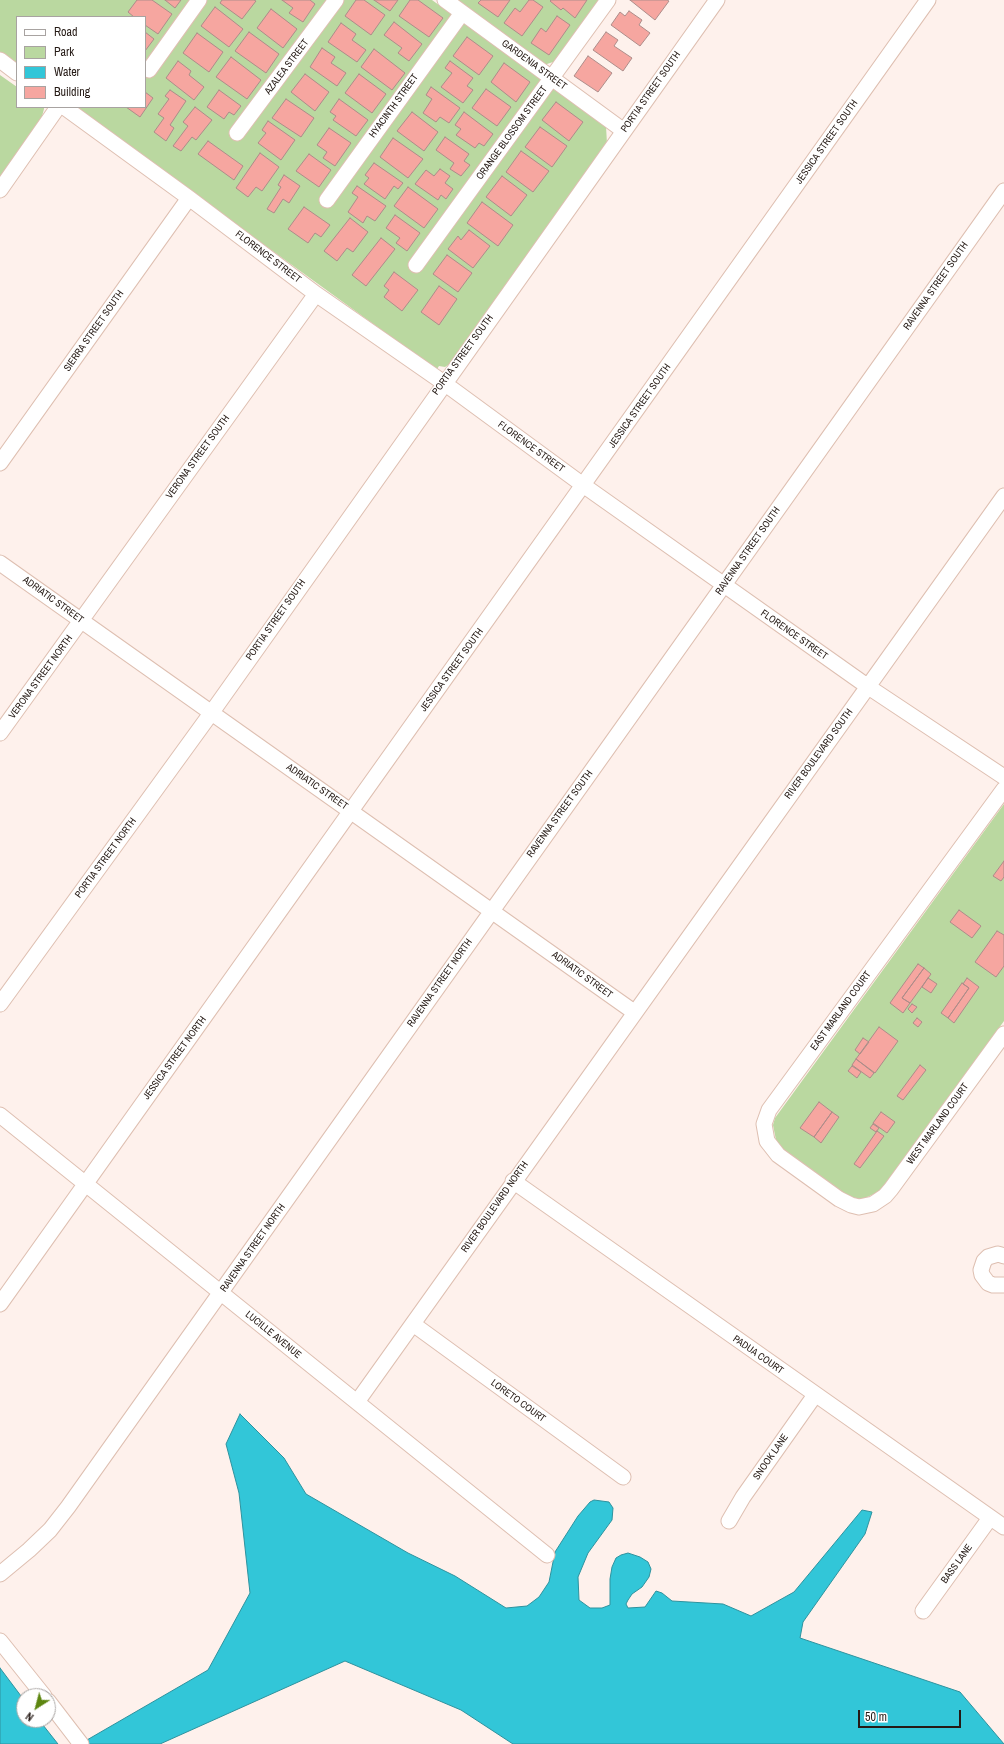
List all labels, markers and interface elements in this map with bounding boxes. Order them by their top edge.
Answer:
legend [16,16,146,108]
text: Road [54,24,78,40]
street label: AZALEA STREET [262,37,312,97]
street label: GARDENIA STREET [499,37,569,93]
text: Park [54,44,74,60]
street label: PORTIA STREET SOUTH [619,49,683,135]
text: Water [54,64,80,80]
street label: HYACINTH STREET [367,72,421,140]
text: Building [54,84,90,100]
street label: ORANGE BLOSSOM STREET [474,84,550,182]
street label: JESSICA STREET SOUTH [793,98,861,186]
street label: FLORENCE STREET [233,228,303,286]
street label: RAVENNA STREET SOUTH [901,240,971,332]
street label: SIERRA STREET SOUTH [62,288,126,374]
street label: PORTIA STREET SOUTH [430,313,496,397]
street label: JESSICA STREET SOUTH [606,362,674,450]
street label: VERONA STREET SOUTH [164,413,232,501]
street label: FLORENCE STREET [495,419,567,475]
street label: RAVENNA STREET SOUTH [713,505,783,597]
street label: ADRIATIC STREET [20,574,86,626]
street label: PORTIA STREET SOUTH [244,577,308,663]
street label: FLORENCE STREET [758,607,830,663]
street label: JESSICA STREET SOUTH [418,626,486,714]
street label: VERONA STREET NORTH [7,633,75,721]
street label: RIVER BOULEVARD SOUTH [782,707,856,801]
street label: ADRIATIC STREET [284,761,350,813]
street label: RAVENNA STREET SOUTH [524,768,596,860]
street label: PORTIA STREET NORTH [73,816,139,900]
street label: RAVENNA STREET NORTH [405,937,475,1029]
street label: ADRIATIC STREET [549,949,615,1001]
street label: EAST MARLAND COURT [808,969,874,1053]
street label: JESSICA STREET NORTH [141,1014,209,1102]
street label: WEST MARLAND COURT [905,1081,971,1167]
street label: RIVER BOULEVARD NORTH [459,1159,531,1255]
street label: RAVENNA STREET NORTH [218,1202,288,1294]
street label: LUCILLE AVENUE [243,1309,303,1361]
street label: PADUA COURT [730,1333,786,1377]
street label: LORETO COURT [488,1377,548,1425]
street label: SNOOK LANE [751,1432,791,1482]
street label: BASS LANE [939,1542,975,1586]
north arrow [16,1688,56,1728]
scale bar [860,1702,963,1728]
text: N [23,1709,36,1724]
text: 50 m [865,1709,887,1725]

